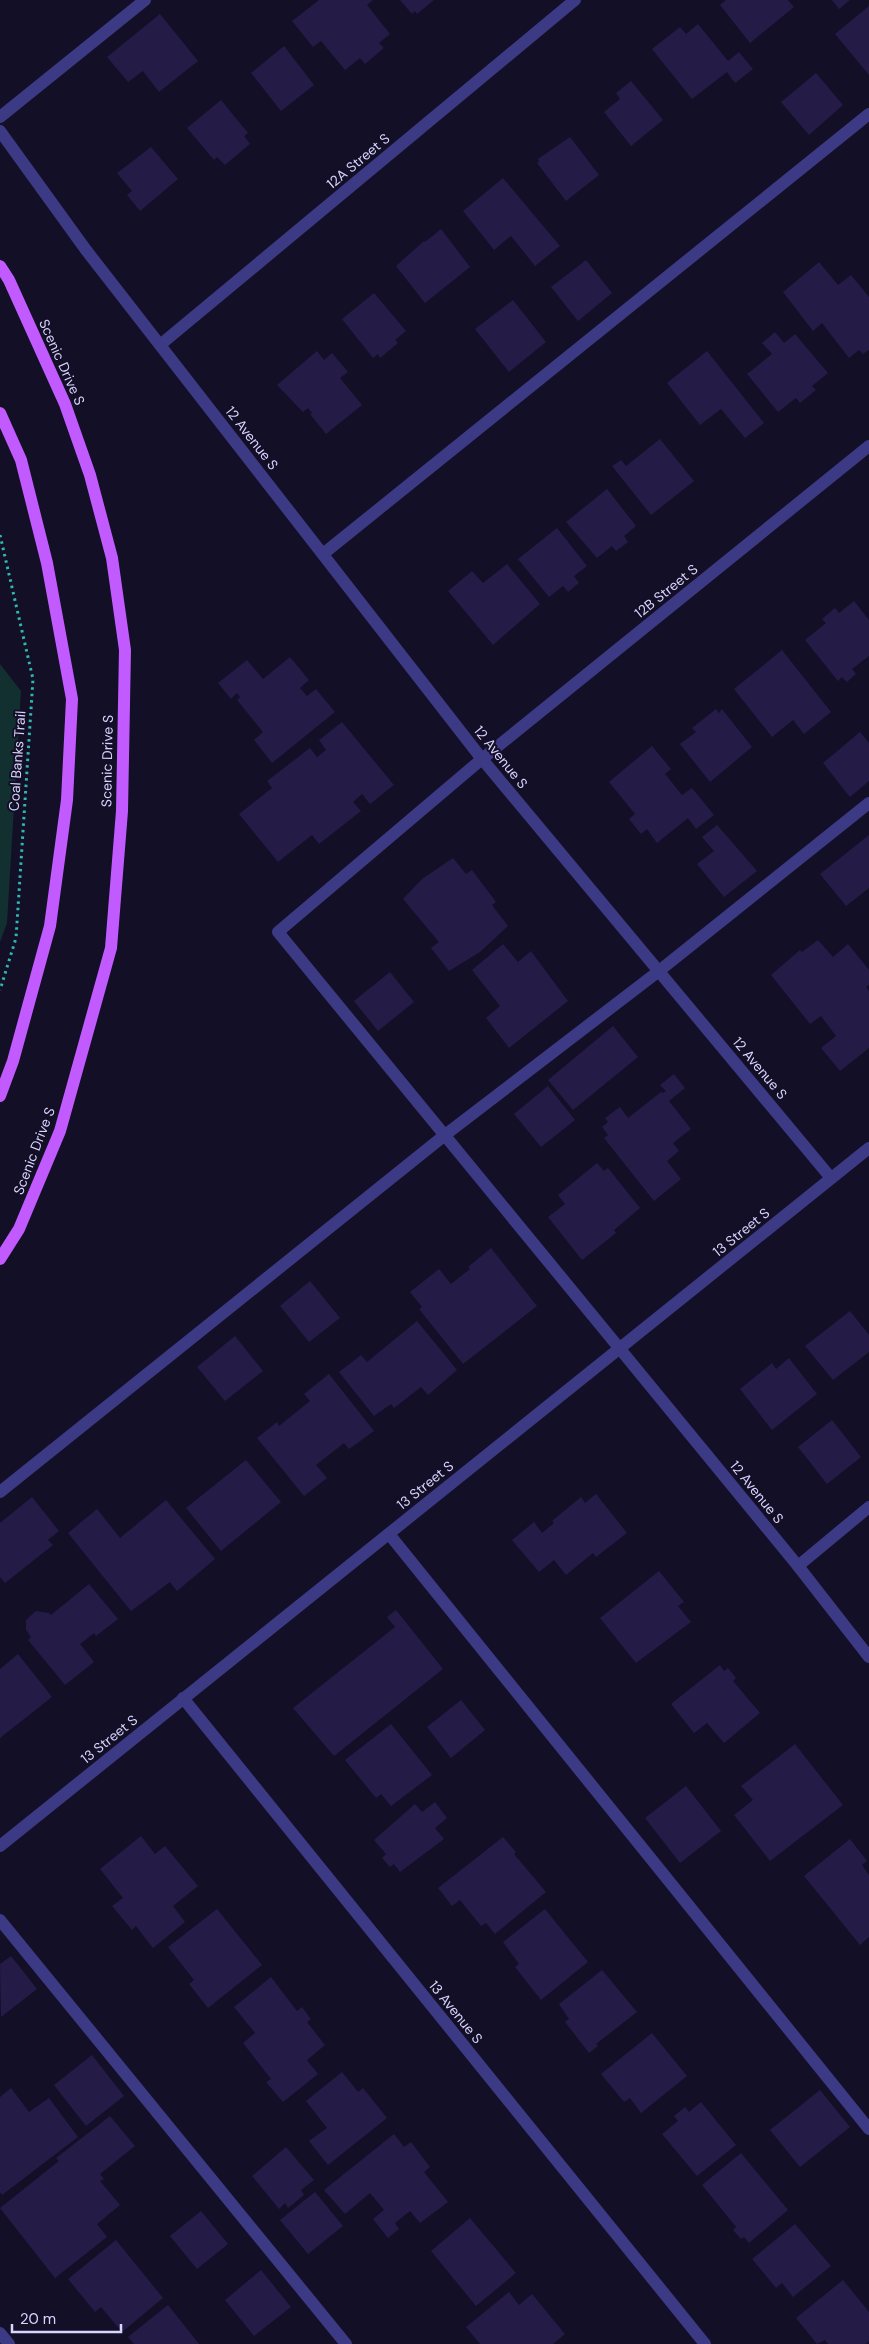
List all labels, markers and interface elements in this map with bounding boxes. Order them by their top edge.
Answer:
street label: 12A Street S [323,129,393,193]
street label: Scenic Drive S [35,316,89,408]
street label: 12 Avenue S [222,403,282,473]
street label: 12B Street S [631,560,701,622]
street label: Coal Banks Trail [5,710,29,812]
street label: Scenic Drive S [97,715,117,807]
street label: 12 Avenue S [470,722,532,792]
street label: 12 Avenue S [729,1033,791,1103]
street label: Scenic Drive S [9,1105,59,1197]
street label: 13 Street S [709,1204,773,1260]
street label: 13 Street S [393,1457,457,1513]
street label: 12 Avenue S [726,1457,788,1527]
street label: 13 Street S [77,1711,141,1767]
street label: 13 Avenue S [425,1977,487,2047]
scale bar [12,2302,121,2334]
text: 20 m [20,2309,56,2329]

